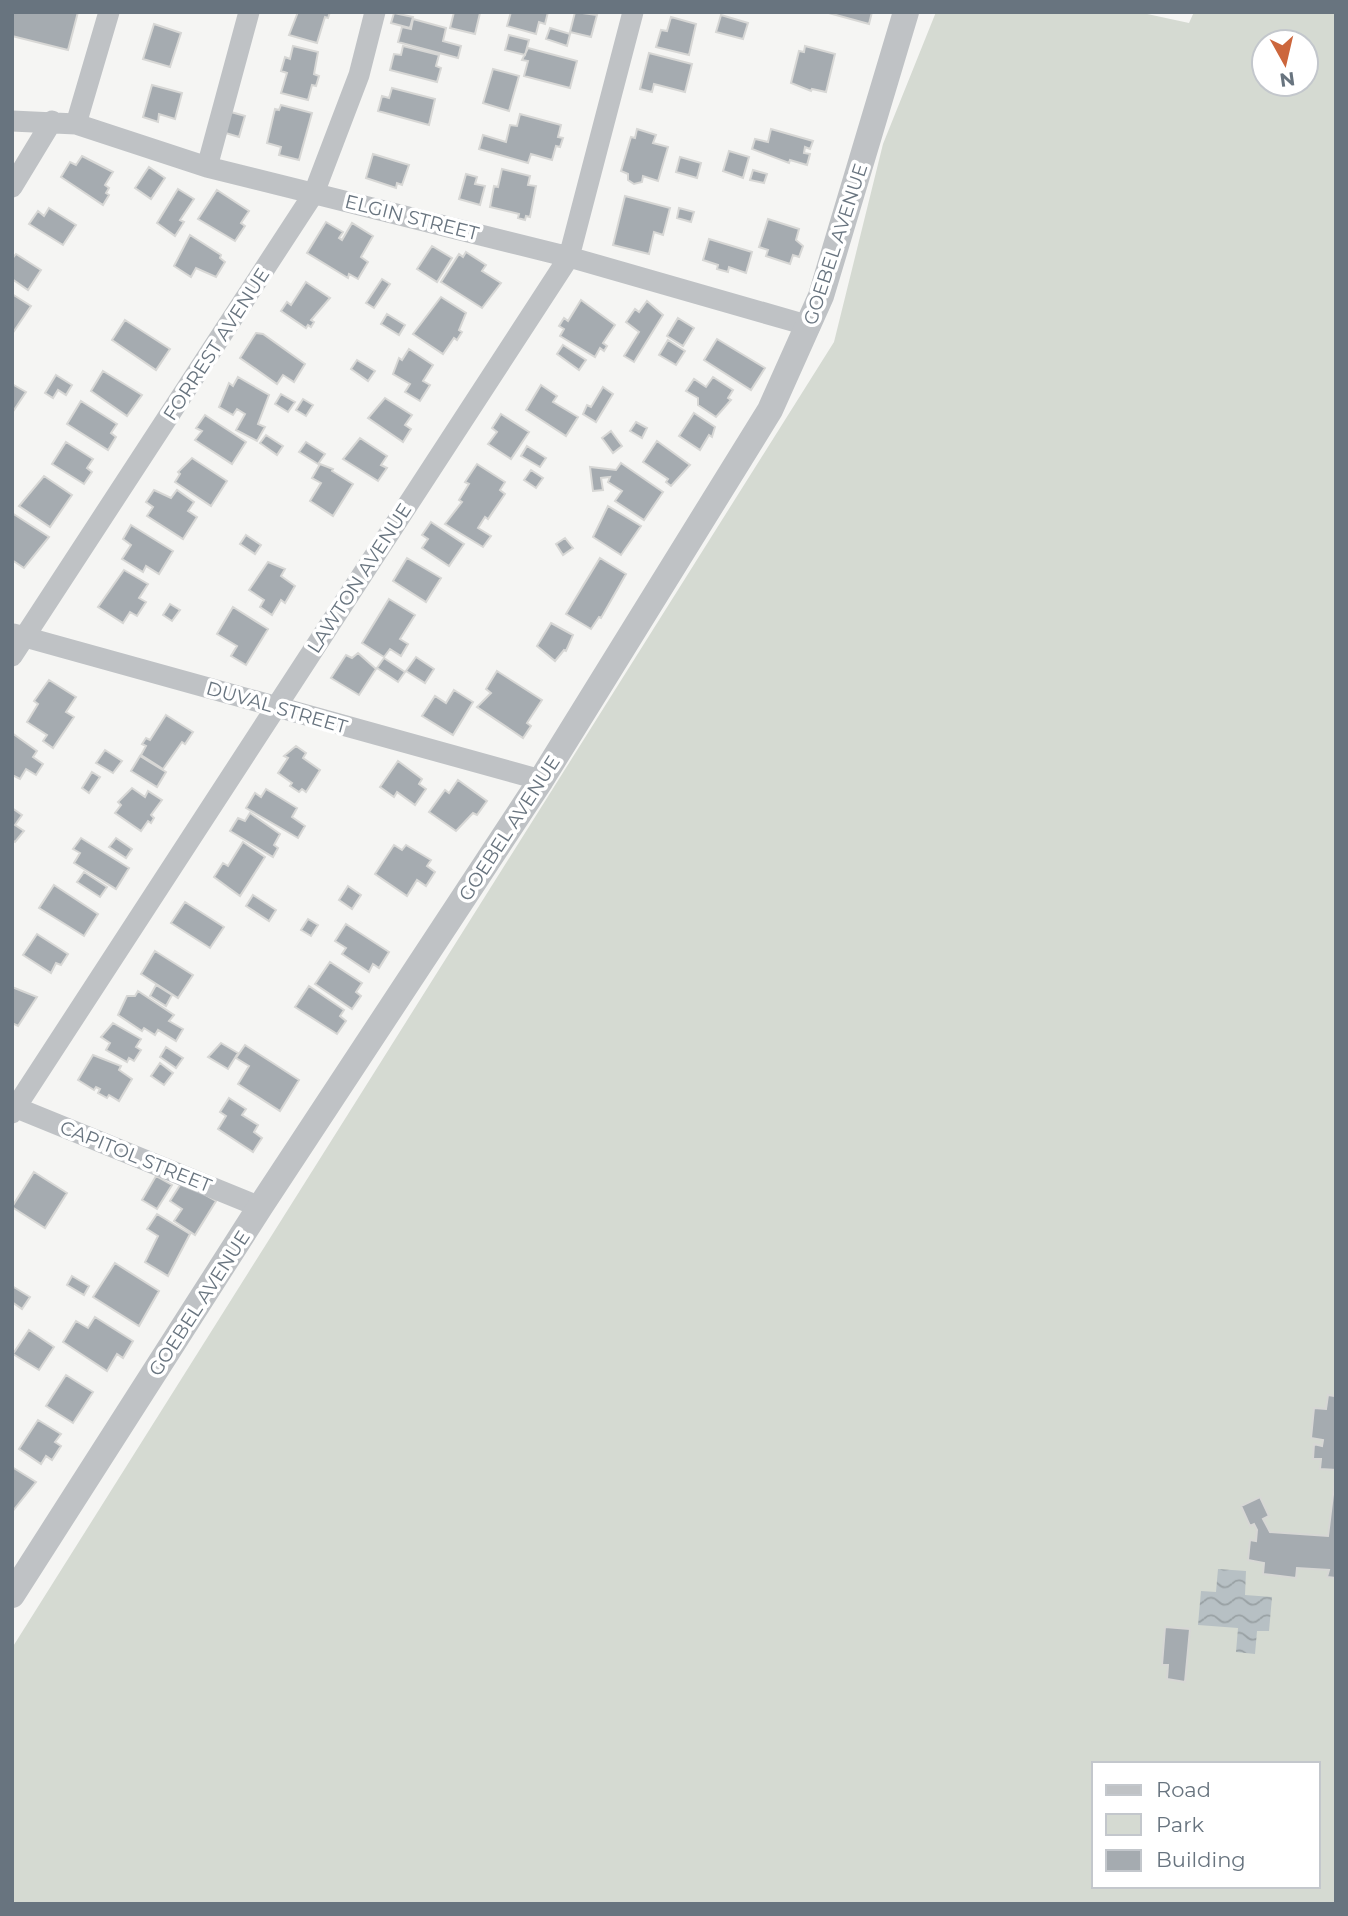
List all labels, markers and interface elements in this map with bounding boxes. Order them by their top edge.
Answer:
north arrow [1250,28,1320,98]
text: N [1278,67,1297,92]
street label: GOEBEL AVENUE [799,161,872,328]
street label: ELGIN STREET [343,190,481,245]
street label: FORREST AVENUE [159,264,274,425]
street label: LAWTON AVENUE [302,499,416,658]
street label: DUVAL STREET [204,676,350,739]
street label: GOEBEL AVENUE [454,751,565,905]
street label: CAPITOL STREET [57,1116,215,1197]
street label: GOEBEL AVENUE [144,1226,255,1380]
legend [1092,1762,1320,1888]
text: Road [1156,1777,1211,1802]
text: Park [1156,1812,1204,1837]
text: Building [1156,1847,1246,1872]

